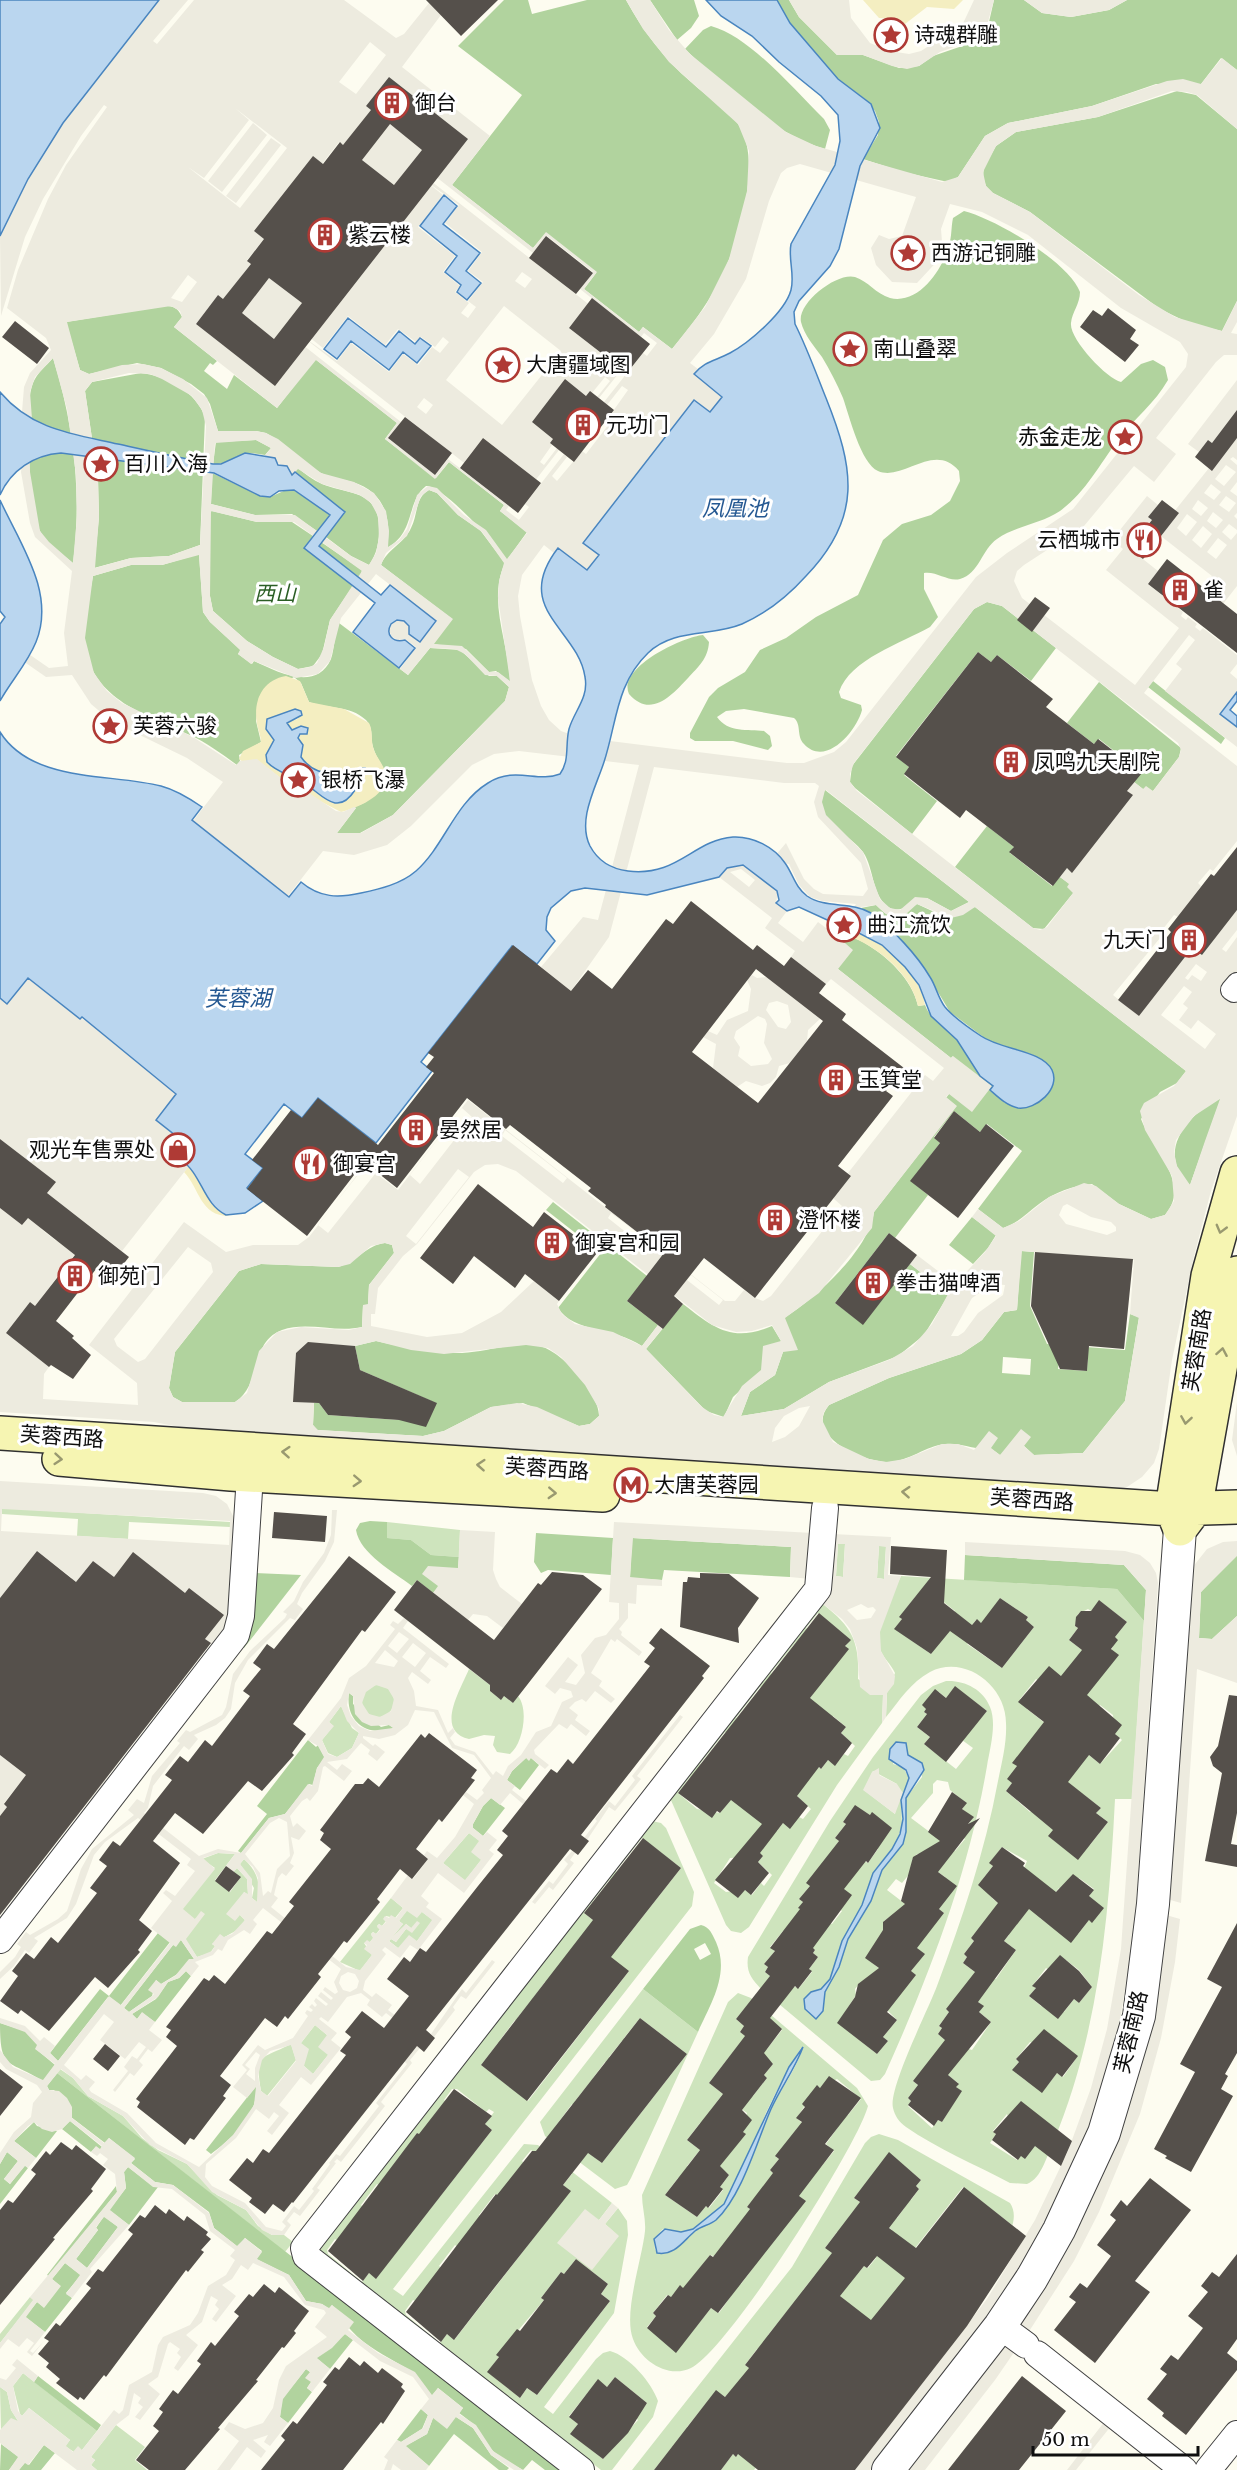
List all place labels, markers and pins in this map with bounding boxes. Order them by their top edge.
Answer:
place icon: 诗魂群雕 [873,17,909,53]
place label: 诗魂群雕 [914,22,998,48]
building icon: 御台 [374,85,410,121]
place label: 御台 [415,90,457,116]
building icon: 紫云楼 [307,217,343,253]
place label: 紫云楼 [348,222,411,248]
place icon: 西游记铜雕 [890,235,926,271]
place label: 西游记铜雕 [931,240,1036,266]
place icon: 南山叠翠 [832,331,868,367]
place label: 南山叠翠 [873,336,957,362]
place icon: 大唐疆域图 [485,347,521,383]
place label: 大唐疆域图 [526,352,631,378]
building icon: 元功门 [565,407,601,443]
place label: 元功门 [606,412,669,438]
place icon: 赤金走龙 [1107,419,1143,455]
place label: 赤金走龙 [1018,424,1102,450]
place icon: 百川入海 [83,446,119,482]
place label: 百川入海 [124,451,208,477]
restaurant icon: 云栖城市 [1126,522,1162,558]
place label: 云栖城市 [1037,527,1121,553]
building icon: 雀 [1162,572,1198,608]
place label: 雀 [1203,577,1224,603]
place icon: 芙蓉六骏 [92,708,128,744]
place label: 芙蓉六骏 [133,713,217,739]
building icon: 凤鸣九天剧院 [993,744,1029,780]
place label: 凤鸣九天剧院 [1034,749,1160,775]
place icon: 银桥飞瀑 [280,762,316,798]
place label: 银桥飞瀑 [321,767,405,793]
place icon: 曲江流饮 [826,907,862,943]
place label: 曲江流饮 [867,912,951,938]
building icon: 九天门 [1171,922,1207,958]
place label: 九天门 [1103,927,1166,953]
building icon: 玉箕堂 [818,1062,854,1098]
place label: 玉箕堂 [859,1067,922,1093]
building icon: 晏然居 [398,1112,434,1148]
place label: 晏然居 [439,1117,502,1143]
shop icon: 观光车售票处 [160,1132,196,1168]
place label: 观光车售票处 [29,1137,155,1163]
restaurant icon: 御宴宫 [292,1146,328,1182]
place label: 御宴宫 [333,1151,396,1177]
building icon: 澄怀楼 [757,1202,793,1238]
place label: 澄怀楼 [798,1207,861,1233]
building icon: 御宴宫和园 [534,1225,570,1261]
place label: 御宴宫和园 [575,1230,680,1256]
building icon: 御苑门 [57,1258,93,1294]
place label: 御苑门 [98,1263,161,1289]
building icon: 拳击猫啤酒 [855,1265,891,1301]
place label: 拳击猫啤酒 [896,1270,1001,1296]
metro station icon: 大唐芙蓉园 [613,1467,649,1503]
place label: 大唐芙蓉园 [654,1472,759,1498]

